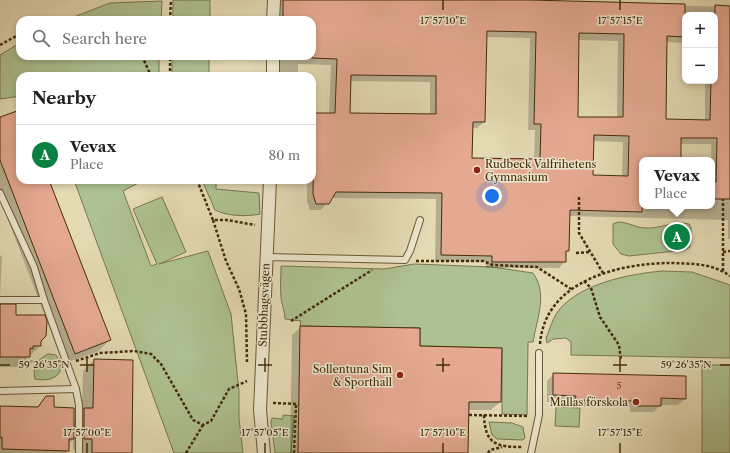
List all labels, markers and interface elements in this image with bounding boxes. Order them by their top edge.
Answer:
map controls [682,12,718,84]
button: + [682,12,718,48]
text: 17°57'10"E [420,14,466,27]
text: 17°57'15"E [597,14,643,27]
search box [16,16,316,60]
icon: search [30,27,52,49]
text: Search here [62,29,147,48]
button: − [682,48,718,84]
text: Nearby [32,88,96,108]
text: Vevax [70,137,116,156]
text: A [40,147,50,163]
text: 80 m [268,147,300,163]
text: Place [70,156,103,172]
place label: Rudbeck Valfrihetens Gymnasium [485,157,597,184]
popup [639,157,715,209]
marker: Rudbeck Valfrihetens Gymnasium [472,165,482,175]
text: Vevax [654,166,700,185]
text: Place [654,185,687,201]
your location [482,186,502,206]
pin: A [664,222,690,252]
street label: Stubbhagsvägen [256,263,272,347]
text: 59°26'35"N [18,358,70,371]
text: 59°26'35"N [660,358,712,371]
place label: Sollentuna Sim & Sporthall [313,362,393,389]
marker: Sollentuna Sim & Sporthall [395,370,405,380]
house number: 5 [617,380,622,391]
place label: Mallas förskola [549,395,628,409]
marker: Mallas förskola [631,397,641,407]
text: 17°57'00"E [63,426,111,439]
text: 17°57'05"E [241,426,289,439]
text: 17°57'10"E [420,426,466,439]
text: 17°57'15"E [597,426,643,439]

